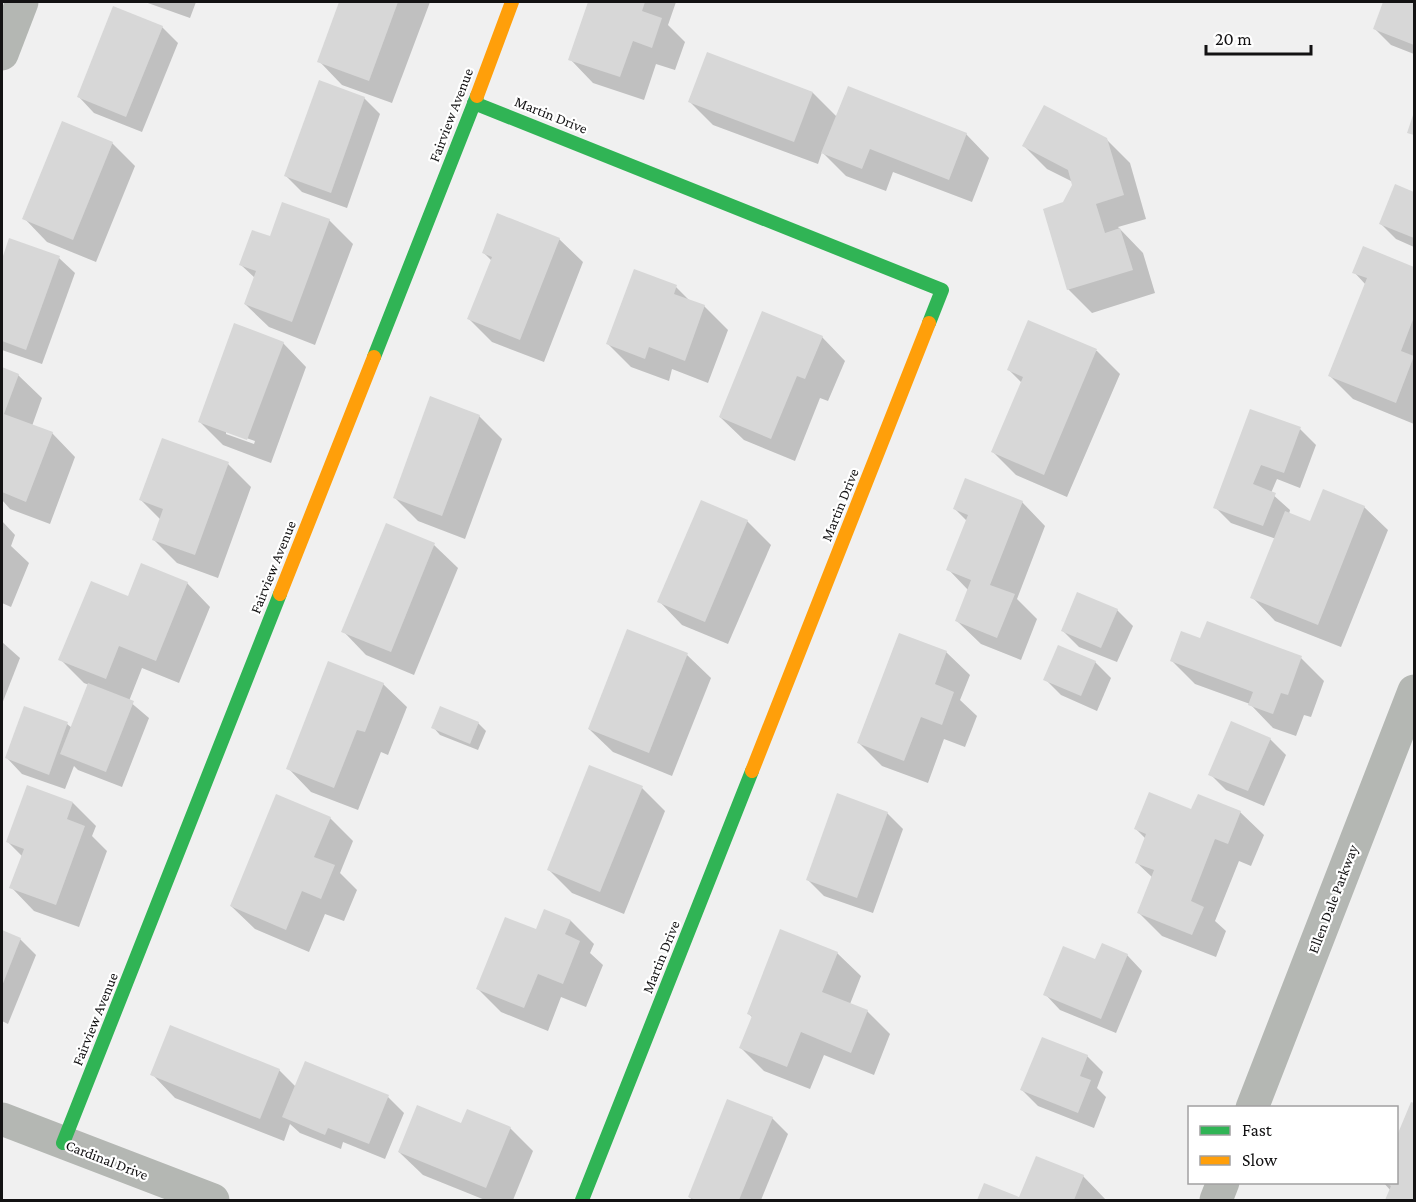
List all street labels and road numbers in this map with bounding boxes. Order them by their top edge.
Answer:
street label: Fairview Avenue [426,66,476,164]
street label: Martin Drive [512,93,590,137]
street label: Martin Drive [818,466,862,544]
street label: Fairview Avenue [247,518,299,616]
street label: Ellen Dale Parkway [1305,842,1362,956]
street label: Martin Drive [639,918,683,996]
street label: Fairview Avenue [69,970,121,1068]
street label: Cardinal Drive [64,1137,151,1183]

